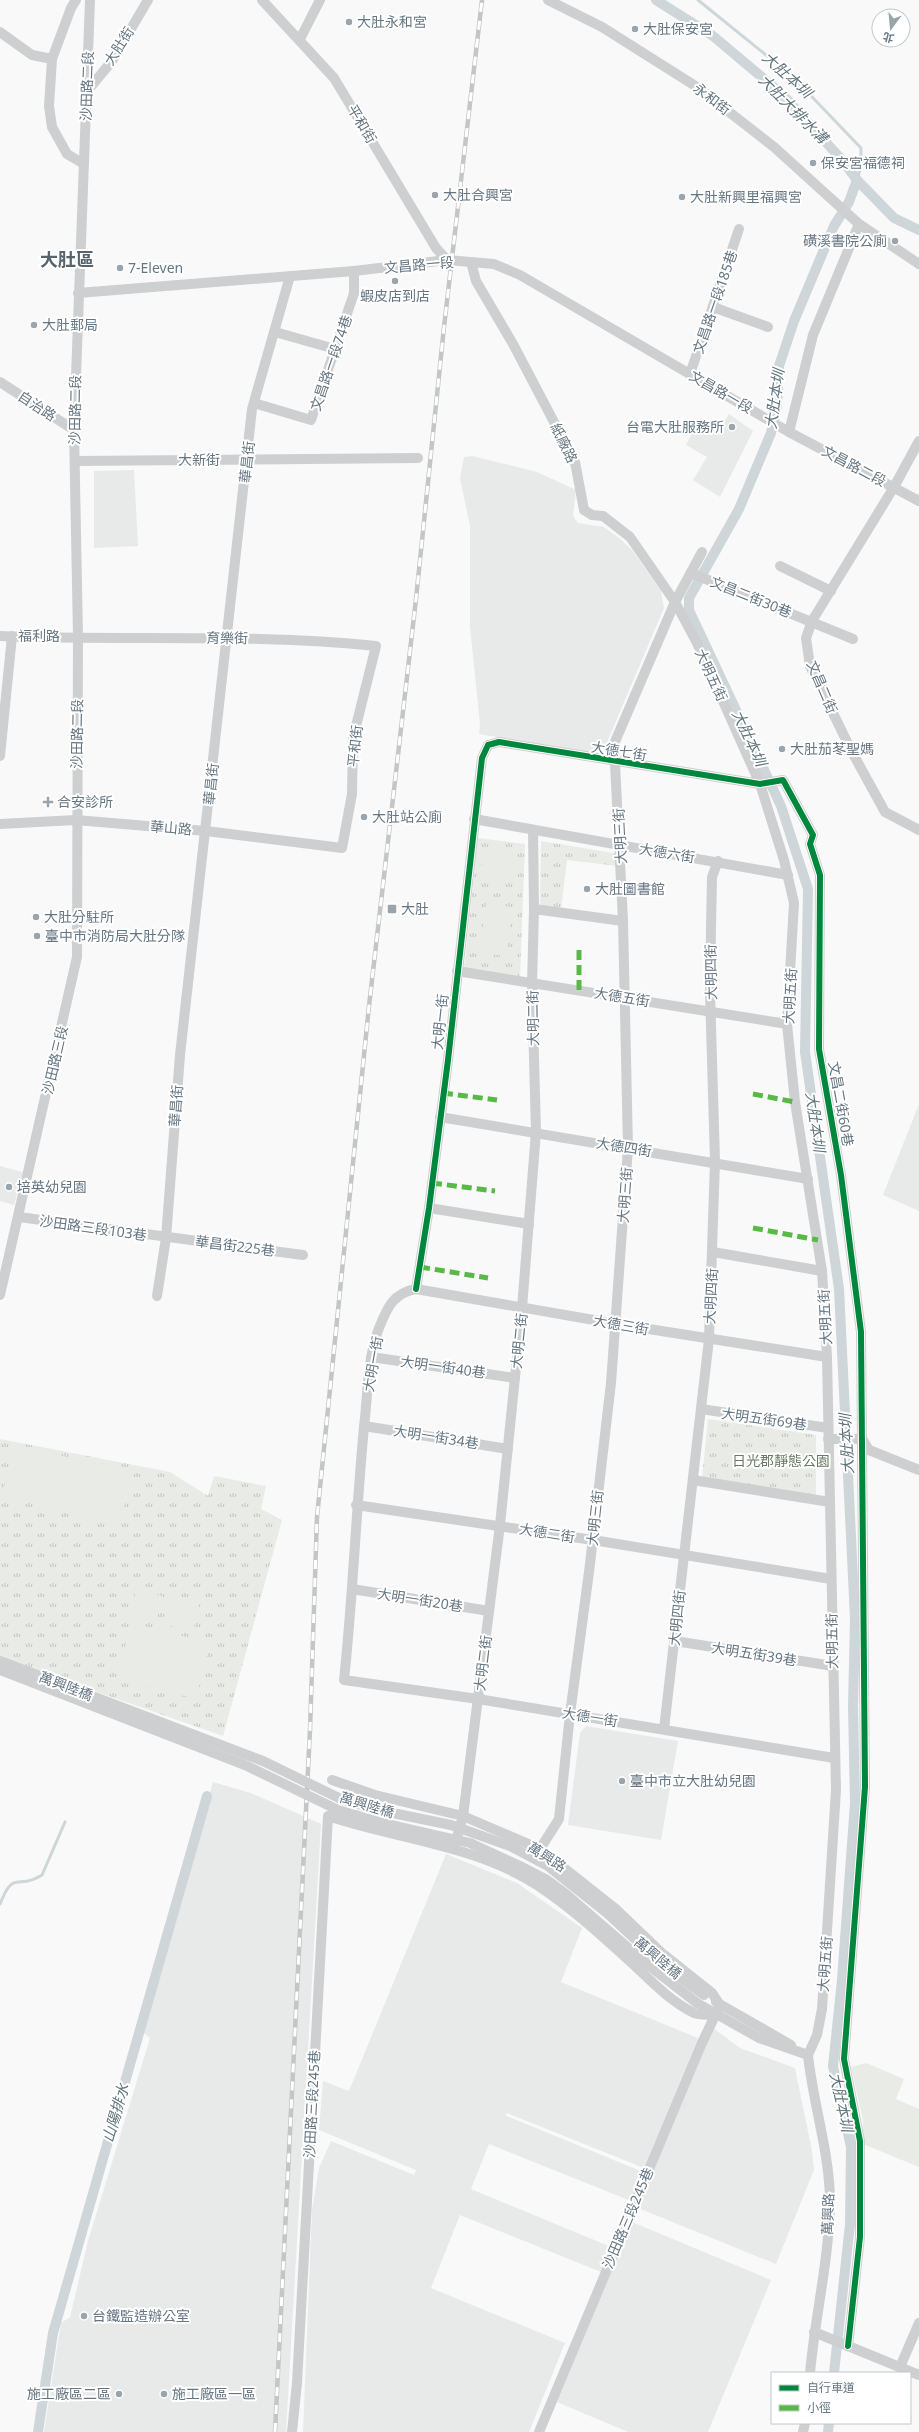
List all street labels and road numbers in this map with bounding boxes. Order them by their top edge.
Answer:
street label: 大肚街 [99,23,138,69]
street label: 沙田路二段 [76,51,97,121]
street label: 永和街 [690,78,735,119]
street label: 平和街 [343,101,381,147]
street label: 文昌路一段185巷 [688,248,741,356]
street label: 文昌路一段 [383,252,455,277]
street label: 文昌路一段74巷 [305,312,356,413]
street label: 文昌路一段 [686,366,756,417]
street label: 沙田路二段 [64,375,85,445]
street label: 自治路 [14,386,60,425]
street label: 紙廠路 [547,420,582,466]
street label: 華昌街 [235,440,258,484]
street label: 文昌路二段 [819,441,890,490]
street label: 大新街 [178,450,220,469]
street label: 文昌二街30巷 [708,572,795,621]
street label: 福利路 [18,626,60,645]
street label: 育樂街 [206,628,248,647]
street label: 大明五街 [691,645,732,704]
street label: 文昌二街 [803,657,842,716]
street label: 沙田路二段 [66,699,87,769]
street label: 平和街 [343,724,366,768]
street label: 大德七街 [590,737,648,764]
street label: 華昌街 [199,762,222,806]
street label: 大明三街 [609,808,630,864]
street label: 華山路 [149,816,193,839]
street label: 大德六街 [638,839,696,866]
street label: 大明四街 [701,944,720,1000]
street label: 大明五街 [779,968,800,1024]
street label: 大德五街 [593,983,651,1010]
street label: 大明二街 [523,990,542,1046]
street label: 大明一街 [427,993,452,1051]
street label: 沙田路三段 [37,1024,72,1096]
street label: 文昌二街60巷 [825,1060,858,1148]
street label: 華昌街 [165,1084,186,1128]
street label: 大德四街 [595,1133,653,1160]
street label: 大明三街 [613,1166,636,1224]
street label: 沙田路三段103巷 [38,1211,148,1244]
street label: 華昌街225巷 [194,1231,276,1260]
street label: 大明四街 [700,1268,721,1324]
street label: 大明五街 [814,1289,835,1345]
street label: 大德三街 [592,1310,650,1339]
street label: 大明二街 [506,1312,531,1370]
street label: 大明一街 [358,1335,387,1393]
street label: 大明一街40巷 [399,1351,487,1382]
street label: 大明五街69巷 [720,1403,808,1434]
street label: 大明一街34巷 [392,1420,480,1453]
street label: 大明三街 [582,1489,607,1547]
street label: 大德二街 [518,1519,576,1546]
street label: 大明一街20巷 [376,1583,464,1616]
street label: 大明四街 [664,1589,689,1647]
street label: 大明五街 [822,1613,841,1669]
street label: 大明二街 [470,1634,495,1692]
street label: 大明五街39巷 [710,1637,798,1670]
street label: 萬興陸橋 [37,1667,96,1704]
street label: 大德一街 [561,1703,619,1730]
street label: 萬興陸橋 [338,1787,397,1822]
street label: 萬興路 [524,1837,570,1876]
street label: 萬興陸橋 [631,1932,686,1983]
street label: 大明五街 [813,1935,836,1993]
street label: 沙田路三段245巷 [299,2050,324,2158]
street label: 沙田路三段245巷 [598,2164,657,2271]
street label: 萬興路 [817,2193,838,2235]

